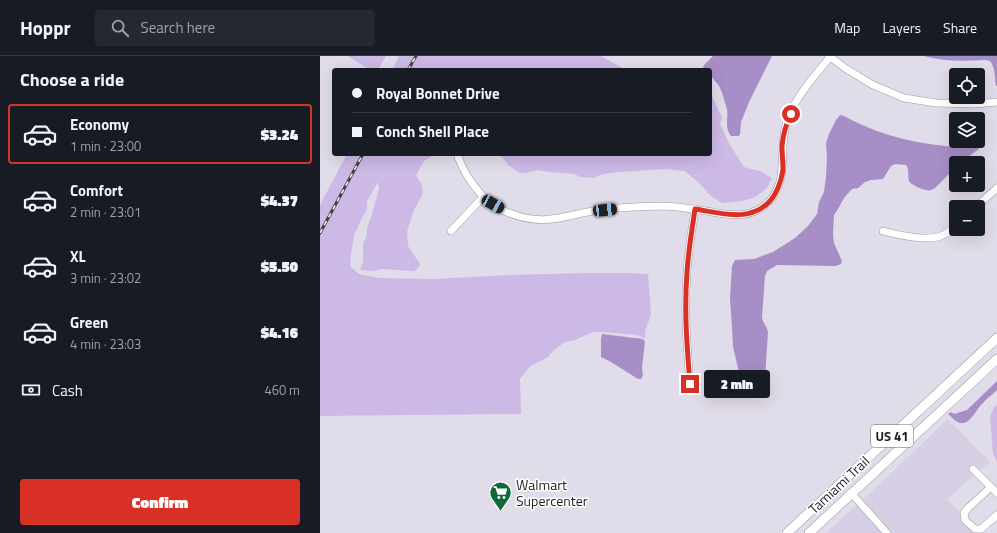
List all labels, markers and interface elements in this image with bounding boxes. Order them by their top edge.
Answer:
search box [95,10,375,46]
text: Hoppr [20,13,71,42]
text: Search here [141,16,215,39]
icon: search [109,17,131,39]
text: Map [834,17,860,38]
text: Layers [882,17,921,38]
text: Share [943,17,977,38]
text: Choose a ride [20,66,124,93]
map controls [949,68,985,236]
button: locate [949,68,985,104]
text: Royal Bonnet Drive [376,82,500,105]
route start [782,105,800,123]
button: layers [949,112,985,148]
text: Economy [70,113,129,136]
icon: car [22,116,58,152]
text: Conch Shell Place [376,120,489,143]
text: $3.24 [261,123,298,146]
text: 1 min · 23:00 [70,136,141,156]
button: + [949,156,985,192]
text: Comfort [70,179,123,202]
icon: car [22,182,58,218]
text: $4.37 [261,189,298,212]
car [480,193,506,215]
button: − [949,200,985,236]
text: 2 min · 23:01 [70,202,141,222]
car [592,203,618,217]
text: XL [70,245,86,268]
icon: car [22,248,58,284]
text: $5.50 [261,255,298,278]
text: 3 min · 23:02 [70,268,141,288]
text: Green [70,311,108,334]
icon: car [22,314,58,350]
text: $4.16 [261,321,298,344]
text: 4 min · 23:03 [70,334,141,354]
callout: 2 min [704,370,770,398]
text: 2 min [721,374,753,394]
route end [681,375,699,393]
icon: cash [20,379,42,401]
text: Cash [52,379,83,402]
text: 460 m [264,380,300,400]
road number: US 41 [871,425,913,447]
street label: Tamiami Trail [803,451,874,519]
place label: Walmart Supercenter [516,474,588,511]
button: Confirm [20,479,300,525]
supermarket icon: Walmart Supercenter [487,480,513,513]

